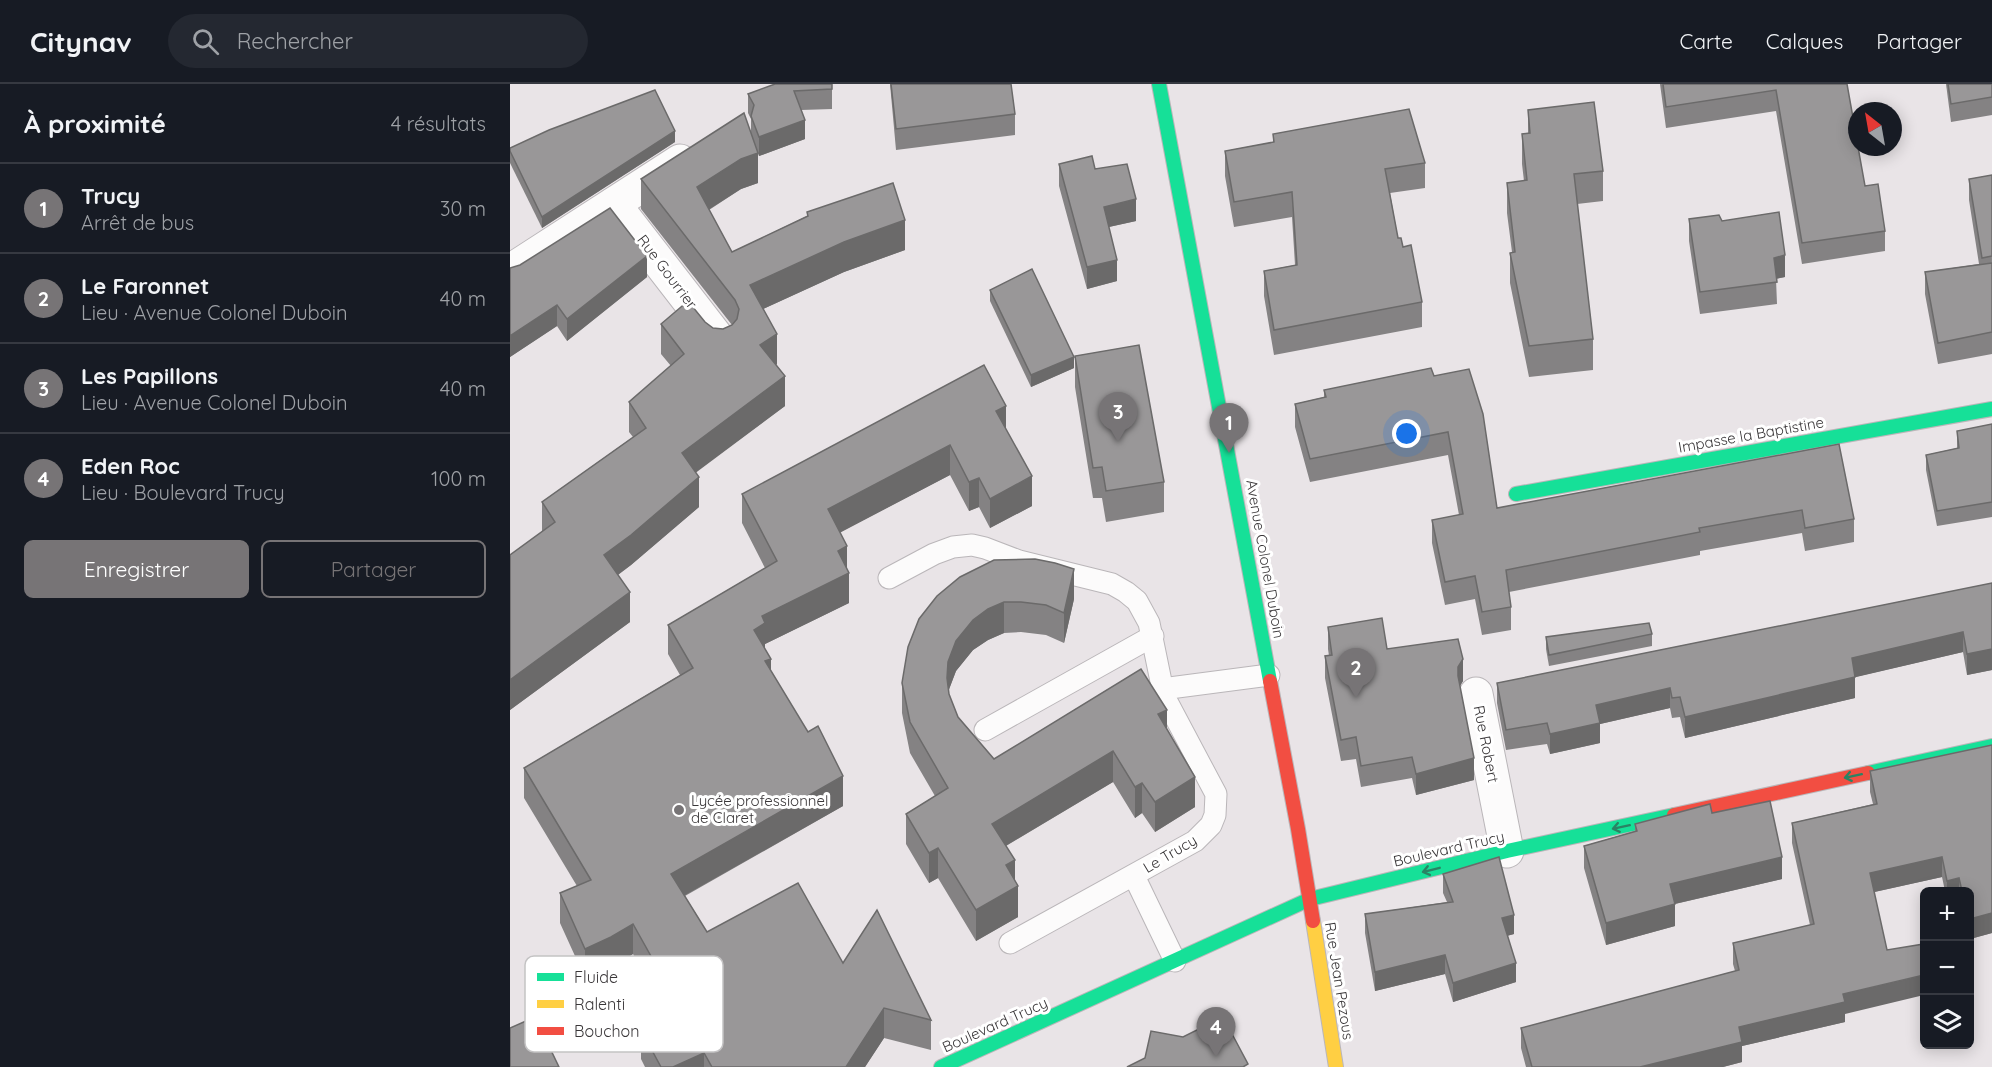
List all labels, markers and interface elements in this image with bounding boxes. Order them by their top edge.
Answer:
search box [168,14,588,68]
text: Citynav [30,24,132,59]
icon: search [189,25,222,58]
text: Rechercher [237,27,353,55]
text: Carte [1679,28,1733,54]
text: Calques [1766,28,1843,54]
text: Partager [1876,28,1962,54]
north arrow [1848,102,1902,156]
text: À proximité [24,107,166,140]
text: 4 résultats [391,111,486,136]
text: Trucy [81,182,140,210]
text: 1 [40,196,47,221]
text: 30 m [440,196,486,221]
text: Arrêt de bus [81,210,194,235]
street label: Rue Gourrier [633,231,702,313]
text: Le Faronnet [81,272,209,300]
text: 2 [38,286,49,311]
text: 40 m [440,286,486,311]
text: Lieu · Avenue Colonel Duboin [81,300,348,325]
text: Les Papillons [81,362,218,390]
text: 3 [38,376,49,401]
text: 40 m [440,376,486,401]
text: Lieu · Avenue Colonel Duboin [81,390,348,415]
pin: 3 [1098,392,1138,442]
pin: 1 [1210,404,1248,453]
street label: Impasse la Baptistine [1677,412,1825,457]
your location [1392,419,1421,448]
text: Eden Roc [81,452,180,480]
text: 4 [38,466,49,491]
text: 100 m [431,466,486,491]
street label: Avenue Colonel Duboin [1242,478,1289,640]
text: Lieu · Boulevard Trucy [81,480,285,505]
button: Enregistrer [24,540,249,598]
button: Partager [261,540,486,598]
pin: 2 [1336,648,1376,698]
street label: Rue Robert [1470,704,1503,784]
one-way arrow [1844,771,1863,782]
place label: Lycée professionnel de Claret [691,791,828,827]
marker: Lycée professionnel de Claret [672,803,686,817]
one-way arrow [1612,821,1631,833]
street label: Boulevard Trucy [1391,826,1506,871]
street label: Le Trucy [1139,830,1200,877]
one-way arrow [1422,864,1441,876]
map controls [1920,887,1974,1049]
button: + [1920,887,1974,941]
street label: Rue Jean Pezous [1321,921,1358,1041]
button: − [1920,941,1974,995]
legend [525,956,723,1052]
text: Fluide [574,967,618,987]
street label: Boulevard Trucy [939,993,1050,1056]
text: Ralenti [574,994,625,1014]
button: layers [1920,995,1974,1049]
pin: 4 [1196,1008,1236,1057]
text: Bouchon [574,1021,639,1041]

